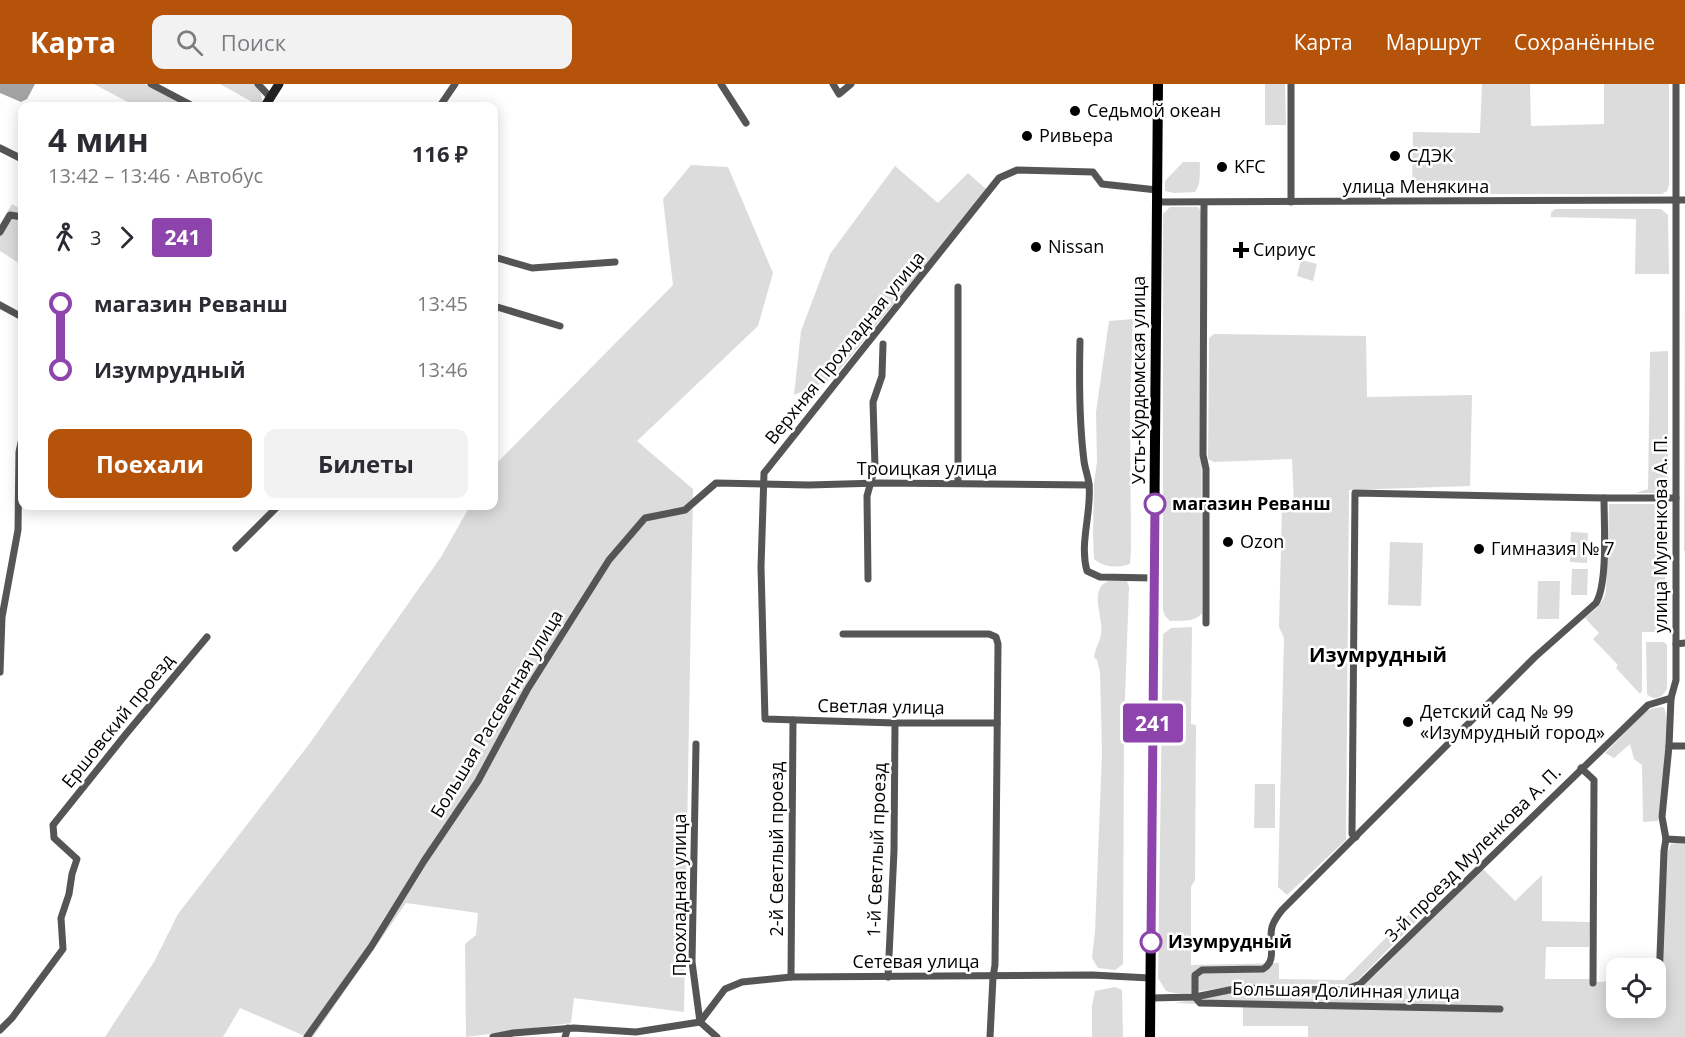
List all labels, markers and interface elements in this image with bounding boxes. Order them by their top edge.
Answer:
search box [152,15,572,69]
text: Карта [30,23,116,61]
icon: search [173,26,206,59]
text: Поиск [221,27,286,57]
text: Карта [1294,28,1353,56]
text: Маршрут [1386,28,1481,56]
text: Сохранённые [1514,28,1655,56]
place label: Седьмой океан [1087,98,1221,122]
marker: Седьмой океан [1068,104,1082,118]
text: 4 мин [48,117,149,162]
place label: Ривьера [1039,123,1113,147]
marker: Ривьера [1020,129,1034,143]
text: 116 ₽ [412,138,468,168]
place label: СДЭК [1407,143,1453,167]
marker: СДЭК [1388,149,1402,163]
place label: KFC [1234,154,1266,178]
marker: KFC [1215,160,1229,174]
text: 13:42 – 13:46 · Автобус [48,162,263,189]
street label: улица Менякина [1343,174,1489,198]
icon: walk [48,221,81,254]
icon: forward [110,221,143,254]
text: 241 [164,223,200,251]
text: 3 [90,224,101,251]
place label: Nissan [1048,234,1104,258]
place label: Сириус [1253,237,1316,261]
marker: Nissan [1029,240,1043,254]
marker: Сириус [1234,243,1248,257]
street label: Верхняя Прохладная улица [759,246,929,449]
street label: Усть-Курдюмская улица [1126,276,1150,484]
text: магазин Реванш [94,288,288,318]
text: 13:45 [417,290,468,317]
text: Изумрудный [94,354,246,384]
text: 13:46 [417,356,468,383]
button: Поехали [48,429,252,498]
button: Билеты [264,429,468,498]
street label: улица Муленкова А. П. [1648,435,1672,633]
street label: Троицкая улица [857,456,997,480]
place label: магазин Реванш [1172,491,1331,515]
marker: магазин Реванш [1144,493,1166,515]
place label: Ozon [1240,529,1284,553]
marker: Ozon [1221,535,1235,549]
place label: Гимназия № 7 [1491,536,1615,560]
marker: Гимназия № 7 [1472,542,1486,556]
street label: Большая Рассветная улица [424,605,568,822]
district label: Изумрудный [1309,641,1447,668]
street label: Ершовский проезд [56,648,179,792]
street label: Светлая улица [817,693,945,719]
place label: Детский сад № 99 «Изумрудный город» [1420,699,1605,744]
line badge: 241 [1118,704,1188,742]
text: 241 [1135,709,1171,737]
marker: Детский сад № 99 «Изумрудный город» [1401,715,1415,729]
street label: 3-й проезд Муленкова А. П. [1379,760,1566,947]
street label: 2-й Светлый проезд [764,762,788,936]
street label: 1-й Светлый проезд [861,762,891,938]
street label: Прохладная улица [667,813,691,977]
place label: Изумрудный [1168,929,1292,953]
marker: Изумрудный [1140,931,1162,953]
street label: Сетевая улица [852,949,980,973]
map controls [1606,958,1666,1018]
button: locate [1606,958,1666,1018]
street label: Большая Долинная улица [1232,976,1460,1004]

